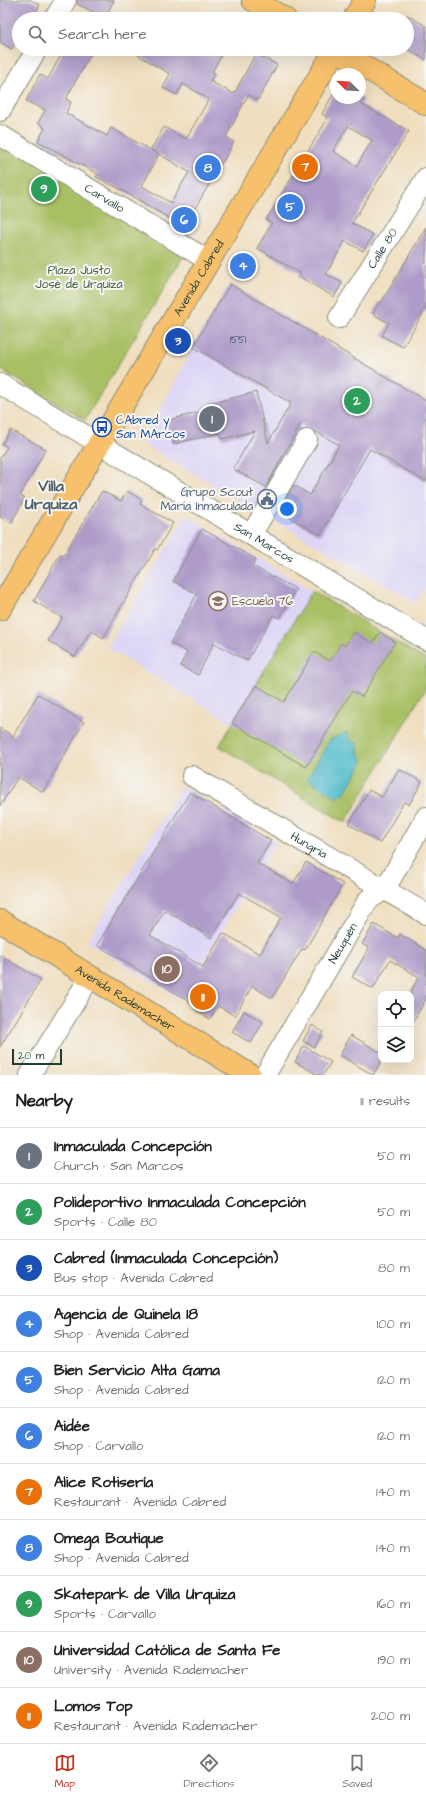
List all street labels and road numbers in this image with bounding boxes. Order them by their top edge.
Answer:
street label: Carvallo [81,179,128,217]
street label: Calle 80 [363,224,402,272]
street label: Avenida Cabred [169,237,228,319]
street label: San Marcos [231,518,297,567]
street label: Hungría [288,828,331,863]
street label: Neuquén [324,919,361,967]
street label: Avenida Rademacher [72,961,179,1036]

